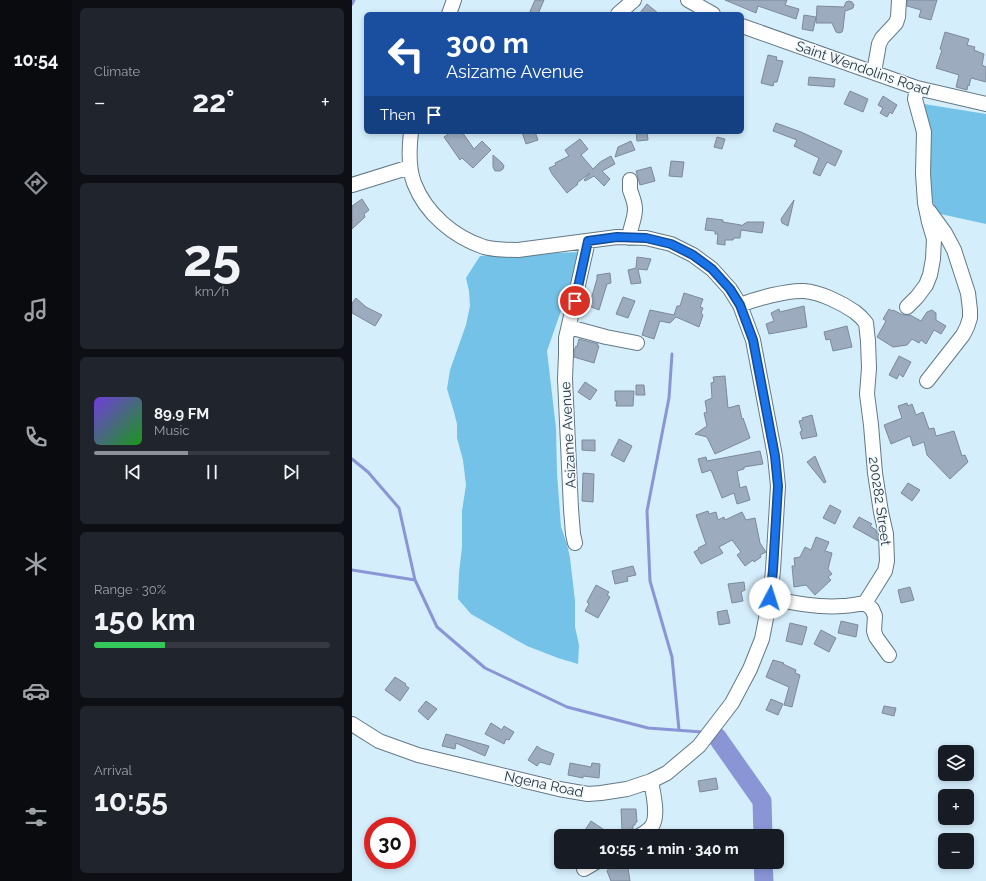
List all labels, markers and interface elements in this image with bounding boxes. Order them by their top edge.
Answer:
text: 300 m [446,27,529,60]
icon: left [380,28,432,80]
street label: Saint Wendolins Road [794,37,932,99]
text: 10:54 [14,49,58,70]
text: Asizame Avenue [446,61,584,82]
text: Climate [94,64,140,79]
text: 22° [192,84,234,119]
text: − [94,89,106,115]
text: + [321,89,330,115]
icon: arrive [423,104,445,126]
text: Then [380,106,415,124]
icon: directions [22,169,50,197]
text: 25 [183,227,241,288]
text: km/h [195,284,229,299]
pin [558,284,592,318]
icon: arrive [564,290,586,312]
icon: music [22,296,50,324]
street label: Asizame Avenue [557,381,579,489]
text: 89.9 FM [154,405,209,423]
icon: phone [22,423,50,451]
text: Music [154,423,189,438]
street label: 200282 Street [866,455,894,547]
icon: previous [122,461,144,483]
icon: pause [201,461,223,483]
icon: next [280,461,302,483]
icon: climate [22,550,50,578]
position arrow [749,577,791,619]
text: Range · 30% [94,582,166,597]
text: 150 km [94,602,196,637]
icon: car [22,677,50,705]
map controls [938,745,974,869]
button: layers [938,745,974,781]
text: Arrival [94,763,132,778]
street label: Ngena Road [503,768,585,800]
text: 10:55 [94,783,168,818]
button: + [938,789,974,825]
icon: filters [22,803,50,831]
speed limit sign: 30 [364,817,416,869]
button: − [938,833,974,869]
text: 10:55 · 1 min · 340 m [599,840,739,858]

